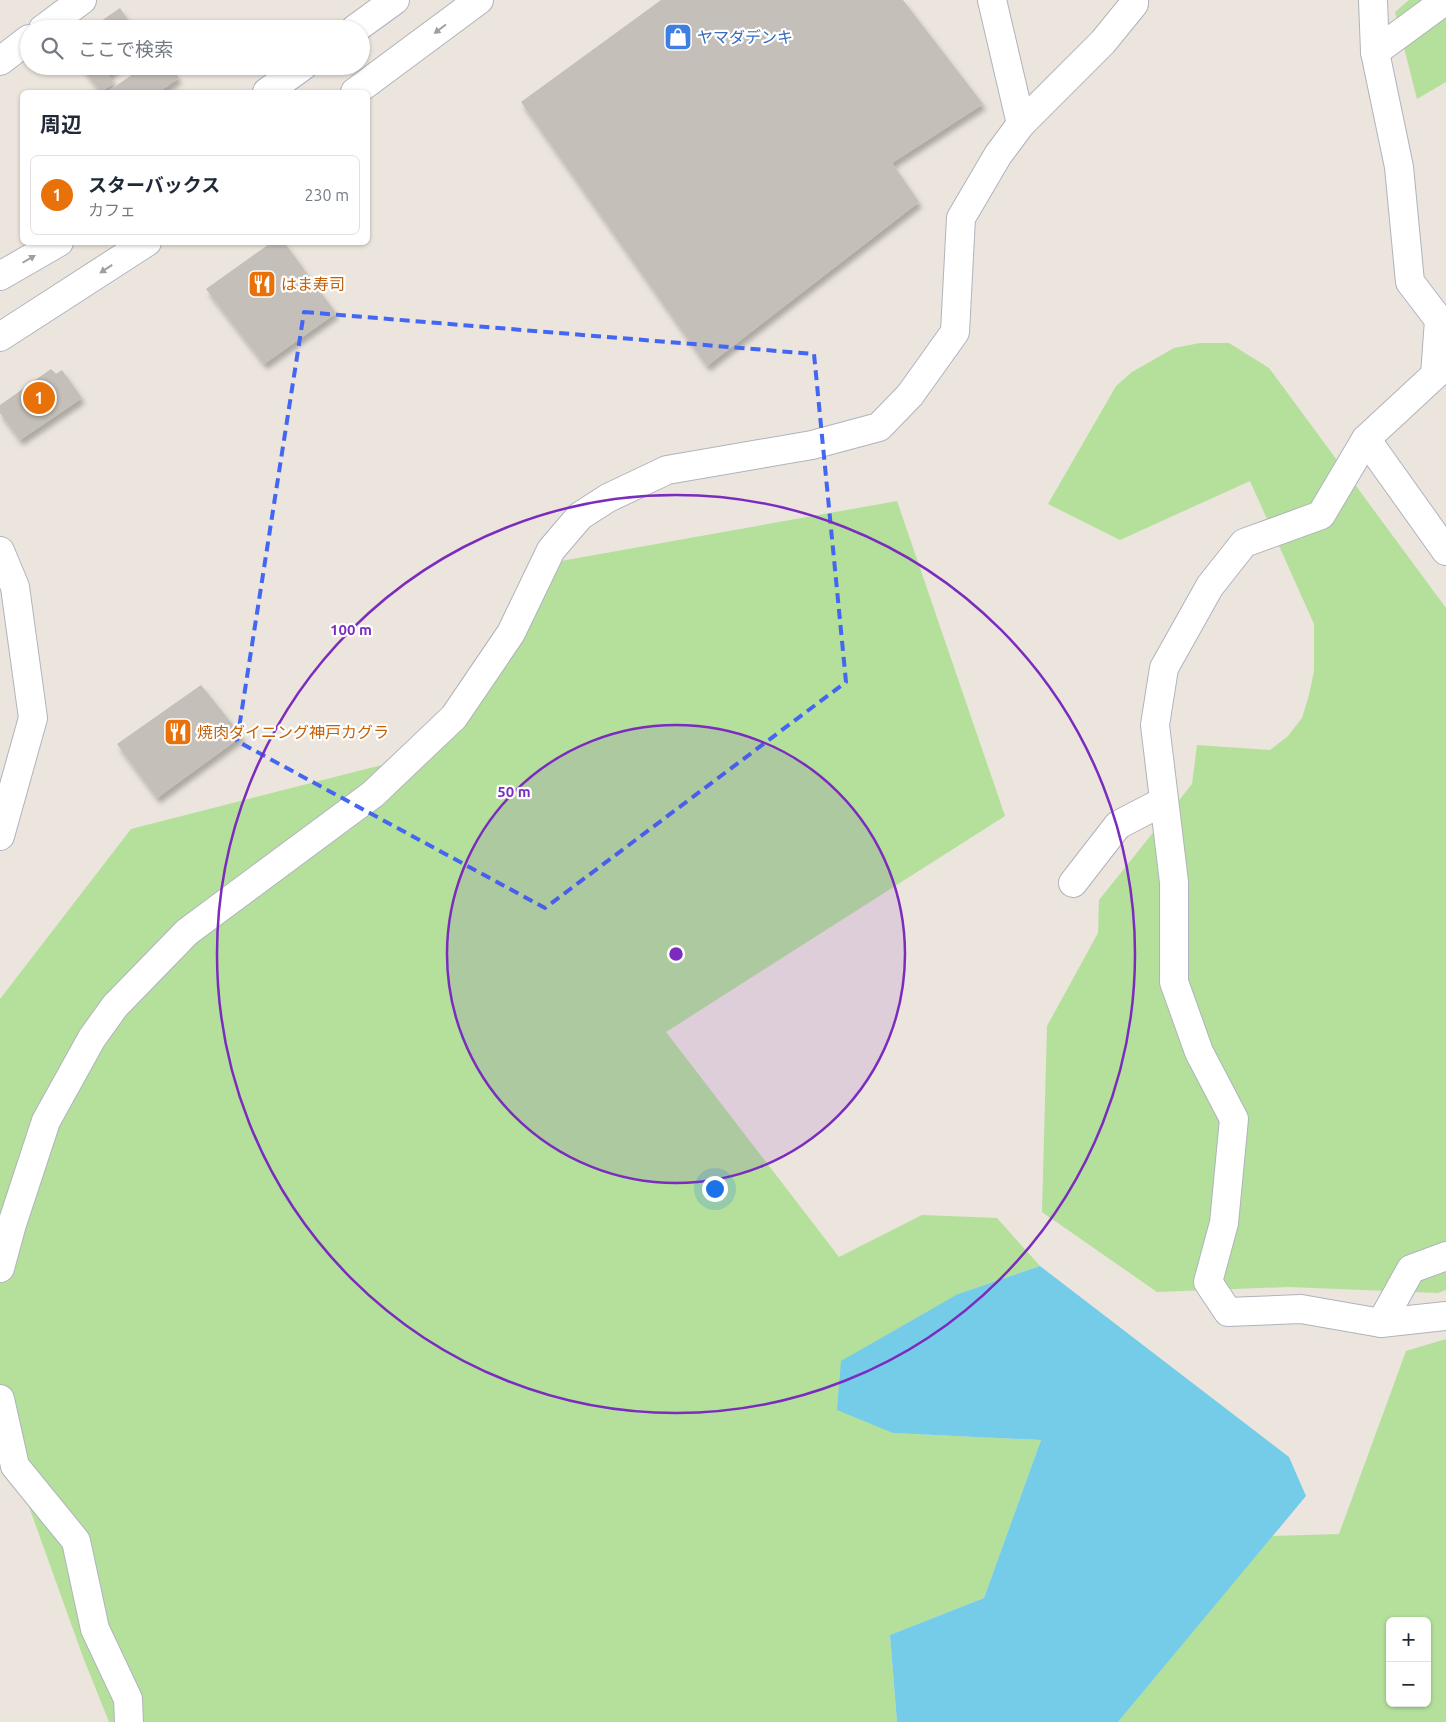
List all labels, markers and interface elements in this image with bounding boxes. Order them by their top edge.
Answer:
search box [20,20,370,75]
shop icon: ヤマダデンキ [663,22,693,52]
one-way arrow [433,24,447,34]
place label: ヤマダデンキ [697,28,793,46]
icon: search [38,34,66,62]
text: ここで検索 [78,38,173,60]
text: 周辺 [40,112,82,136]
text: スターバックス [88,174,220,196]
text: 1 [52,186,62,204]
text: 230 m [304,186,349,204]
text: カフェ [88,201,136,219]
one-way arrow [22,255,37,263]
one-way arrow [100,264,113,273]
restaurant icon: はま寿司 [247,269,277,299]
place label: はま寿司 [281,275,345,293]
pin: 1 [23,379,55,417]
text: 100 m [330,621,372,638]
restaurant icon: 焼肉ダイニング神戸カグラ [163,717,193,747]
place label: 焼肉ダイニング神戸カグラ [197,723,389,741]
text: 50 m [497,783,531,800]
centre of rings [667,945,685,963]
your location [702,1176,728,1202]
map controls [1386,1617,1431,1707]
button: + [1386,1617,1431,1662]
button: − [1386,1662,1431,1707]

